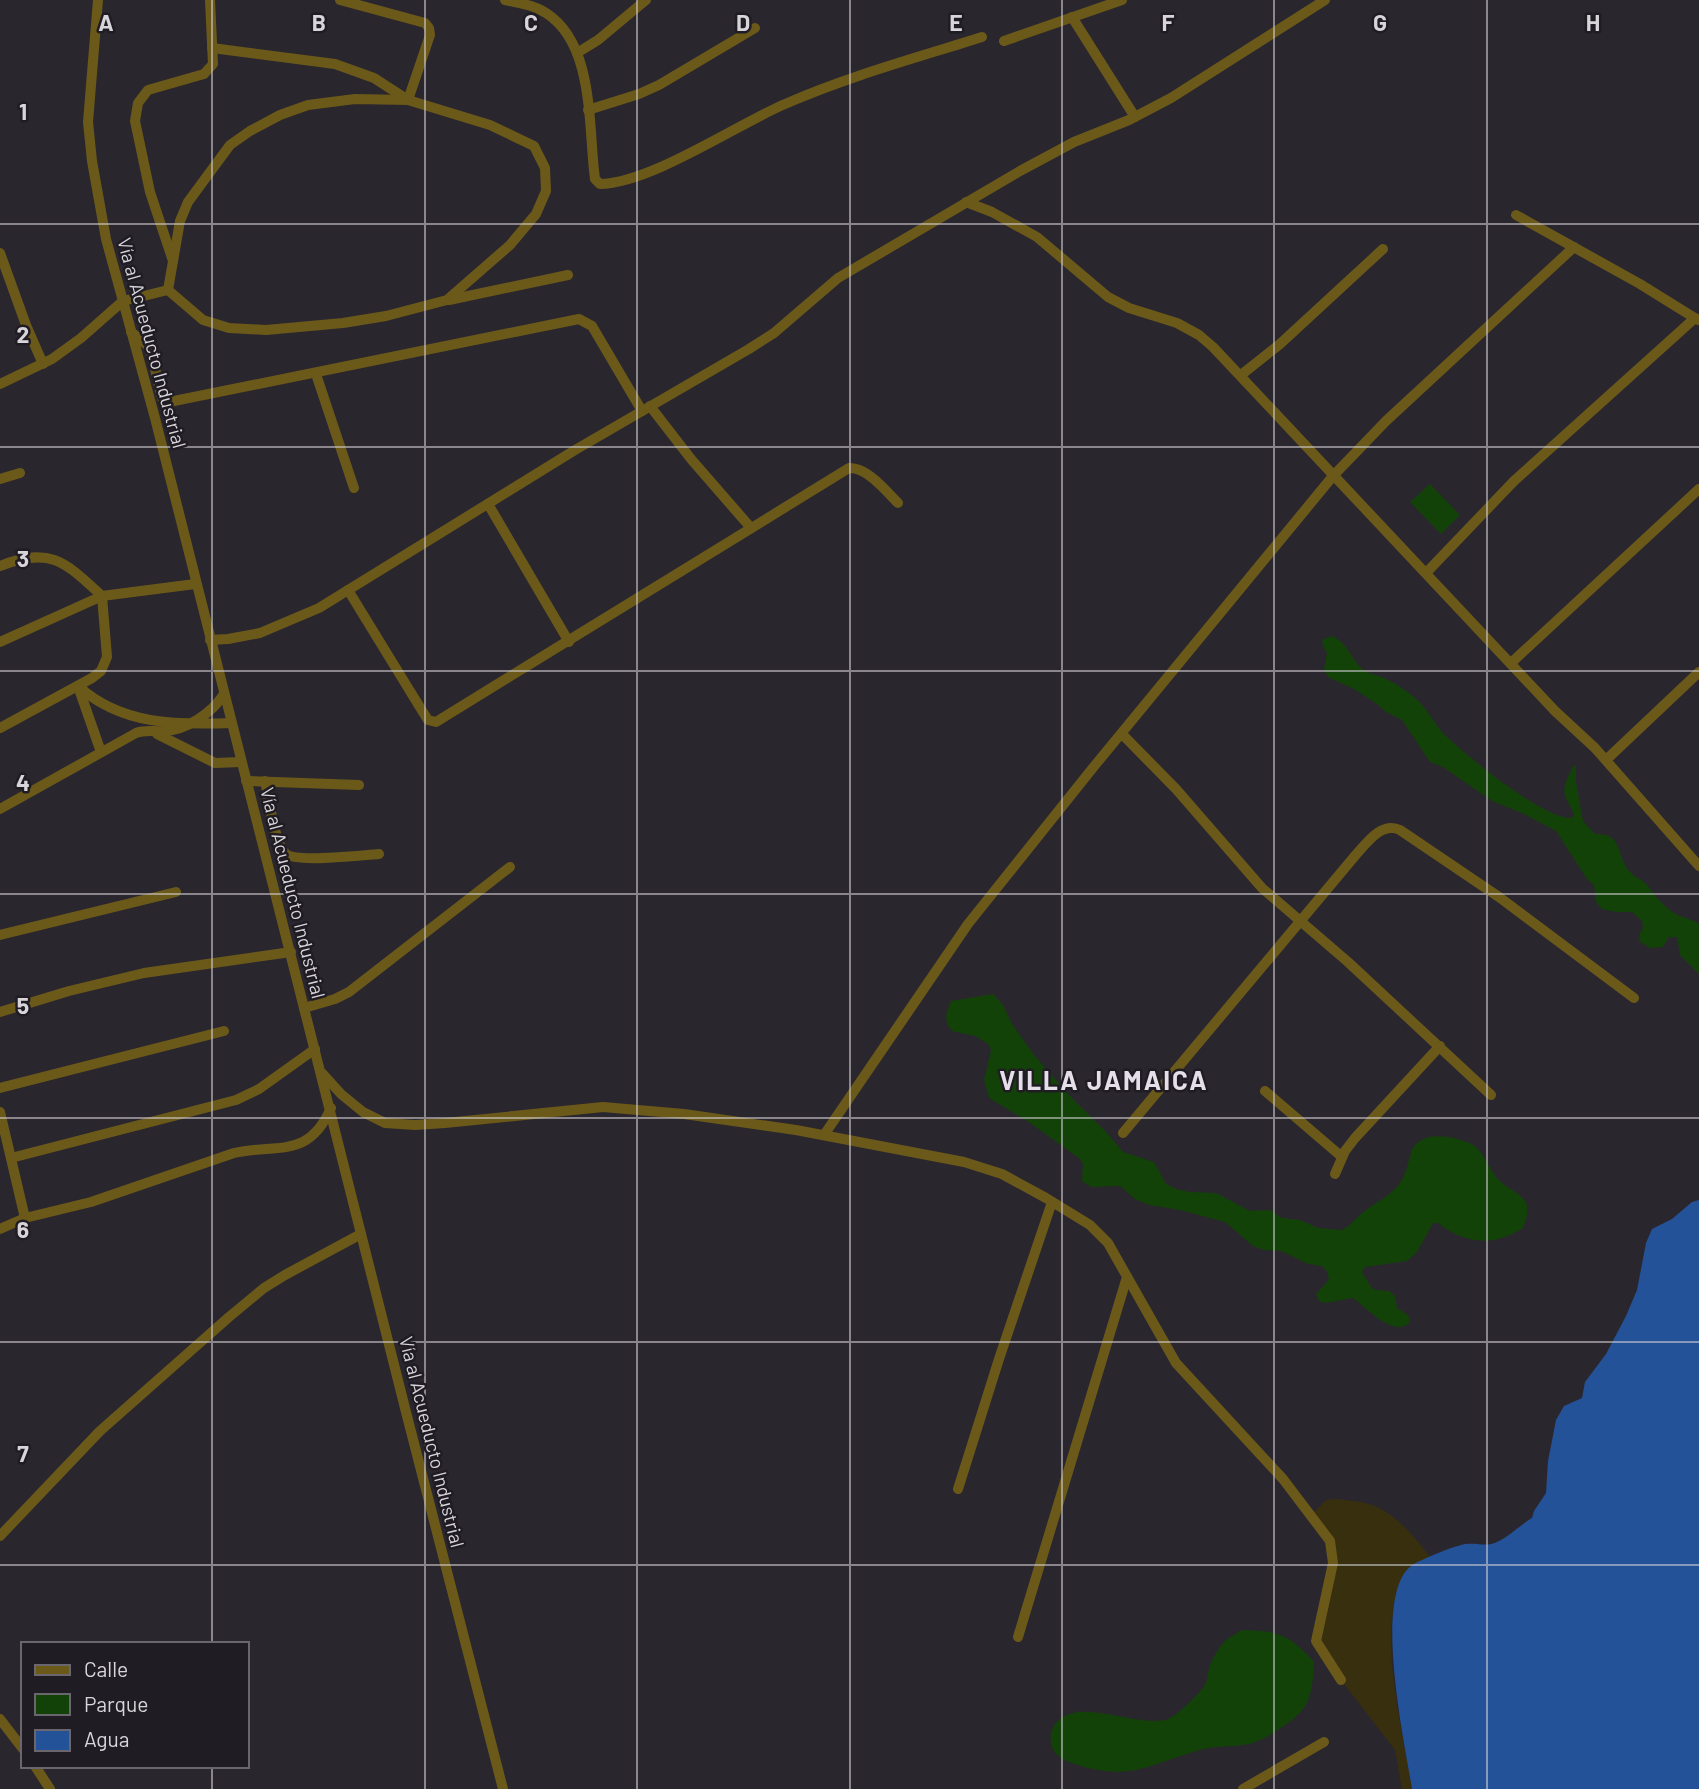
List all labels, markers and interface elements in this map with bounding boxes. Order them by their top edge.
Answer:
text: A [98,8,114,36]
text: B [312,8,326,36]
text: C [524,8,538,36]
text: D [736,8,750,36]
text: E [949,8,963,36]
text: F [1162,8,1175,36]
text: G [1373,8,1387,36]
text: H [1586,8,1600,36]
text: 1 [19,97,27,125]
street label: Vía al Acueducto Industrial [113,235,192,451]
text: 2 [17,320,29,348]
text: 3 [17,544,29,572]
text: 4 [16,768,30,796]
street label: Vía al Acueducto Industrial [256,785,331,1001]
text: 5 [17,991,29,1019]
district label: VILLA JAMAICA [999,1064,1209,1095]
text: 6 [17,1215,29,1243]
street label: Vía al Acueducto Industrial [395,1334,470,1550]
text: 7 [17,1439,29,1467]
legend [21,1642,248,1768]
text: Calle [84,1656,128,1681]
text: Parque [84,1691,149,1716]
text: Agua [84,1726,130,1751]

